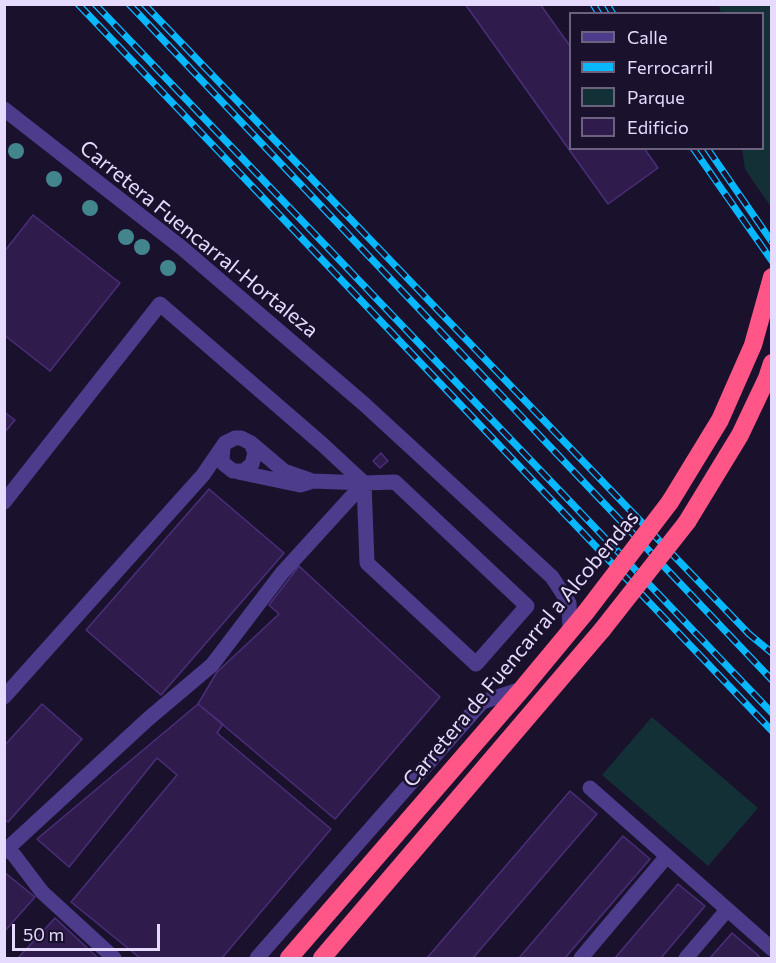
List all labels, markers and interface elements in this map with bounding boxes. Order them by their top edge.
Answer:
legend [569,12,764,150]
text: Calle [627,26,667,48]
text: Ferrocarril [627,56,713,78]
text: Parque [627,86,685,108]
text: Edificio [627,116,689,138]
street label: Carretera Fuencarral-Hortaleza [75,135,323,343]
street label: Carretera de Fuencarral a Alcobendas [398,506,644,792]
scale bar [15,912,164,950]
text: 50 m [23,923,64,945]

